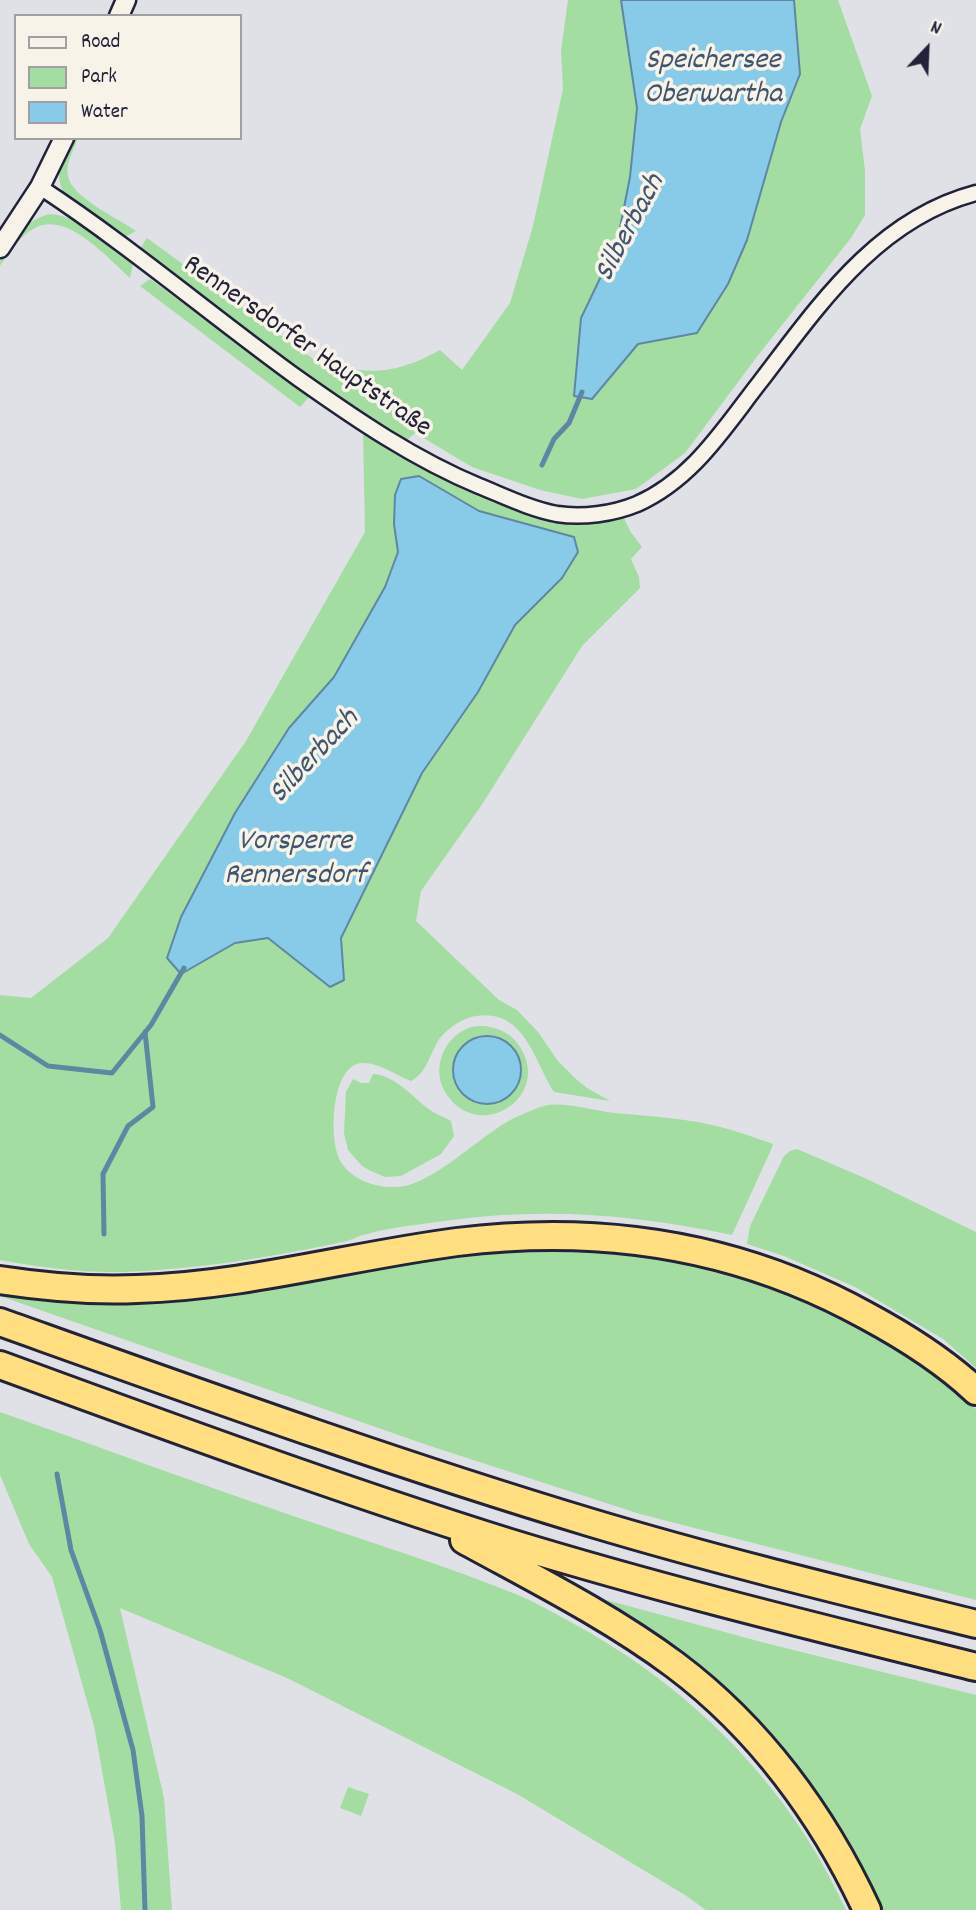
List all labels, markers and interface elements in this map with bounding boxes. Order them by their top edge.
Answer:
legend [14,14,242,140]
north arrow [892,14,962,84]
text: N [926,15,945,43]
text: Road [81,28,120,58]
water label: Speichersee Oberwartha [644,45,782,116]
text: Park [81,63,117,93]
text: Water [81,98,128,128]
water label: Silberbach [589,169,675,289]
street label: Rennersdorfer Hauptstraße [175,250,437,446]
water label: Silberbach [263,703,369,813]
water label: Vorsperre Rennersdorf [224,826,366,896]

